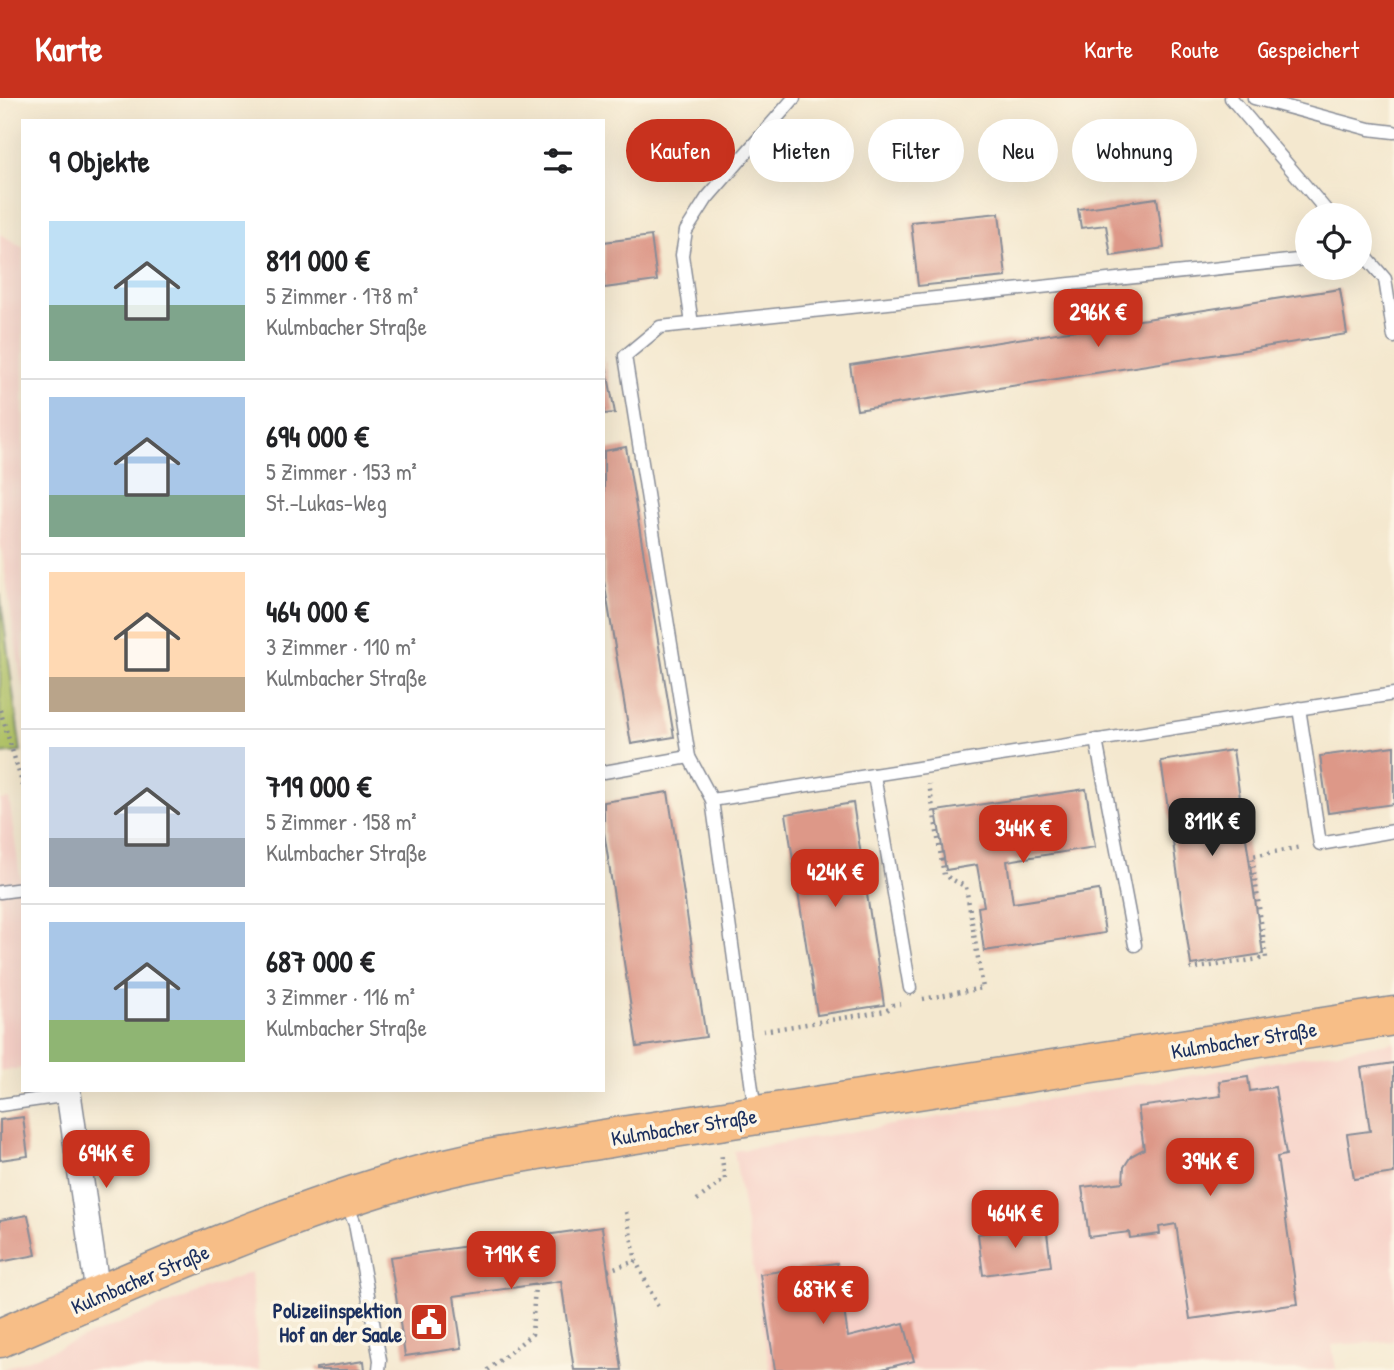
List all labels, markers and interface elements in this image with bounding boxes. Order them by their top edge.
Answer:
text: Karte [35,27,102,71]
text: Karte [1084,33,1133,65]
text: Route [1171,33,1219,65]
text: Gespeichert [1257,33,1359,65]
chip: Kaufen [626,119,735,182]
chip: Mieten [749,119,854,182]
chip: Filter [868,119,964,182]
chip: Neu [978,119,1058,182]
chip: Wohnung [1072,119,1197,182]
text: 9 Objekte [49,141,150,181]
icon: filters [539,142,577,180]
map controls [1295,203,1372,280]
button: locate [1295,203,1372,280]
text: 811 000 € [266,240,369,280]
icon: home [105,249,189,333]
text: 5 Zimmer · 178 m² [266,280,418,311]
pin: 296K € [1041,289,1155,349]
text: 296K € [1070,296,1126,327]
text: Kulmbacher Straße [266,311,427,342]
text: 694 000 € [266,416,369,456]
icon: home [105,425,189,509]
text: 5 Zimmer · 153 m² [266,456,417,487]
text: St.-Lukas-Weg [266,487,387,518]
text: 464 000 € [266,591,369,631]
icon: home [105,600,189,684]
text: 3 Zimmer · 110 m² [266,631,416,662]
text: Kulmbacher Straße [266,662,427,693]
text: 719 000 € [266,766,371,806]
icon: home [105,775,189,859]
pin: 811K € [1155,798,1269,858]
text: 811K € [1184,805,1240,836]
text: 5 Zimmer · 158 m² [266,806,417,837]
pin: 344K € [966,806,1080,865]
text: 344K € [995,812,1051,843]
text: Kulmbacher Straße [266,837,427,868]
pin: 424K € [778,850,892,909]
text: 424K € [807,856,863,887]
text: 687 000 € [266,941,374,981]
icon: home [105,950,189,1034]
text: 3 Zimmer · 116 m² [266,981,415,1012]
text: Kulmbacher Straße [266,1012,427,1043]
street label: Kulmbacher Straße [1169,1014,1319,1066]
street label: Kulmbacher Straße [609,1101,759,1153]
pin: 694K € [49,1130,163,1190]
text: 694K € [79,1137,133,1168]
pin: 394K € [1153,1138,1267,1198]
text: 394K € [1182,1145,1238,1176]
pin: 464K € [958,1190,1072,1250]
text: 464K € [988,1197,1042,1228]
pin: 719K € [454,1232,568,1291]
street label: Kulmbacher Straße [67,1237,213,1321]
text: 719K € [483,1238,539,1269]
pin: 687K € [766,1266,880,1326]
text: 687K € [794,1273,852,1304]
place label: Polizeiinspektion Hof an der Saale [273,1296,403,1349]
public building icon: Polizeiinspektion Hof an der Saale [408,1301,450,1343]

